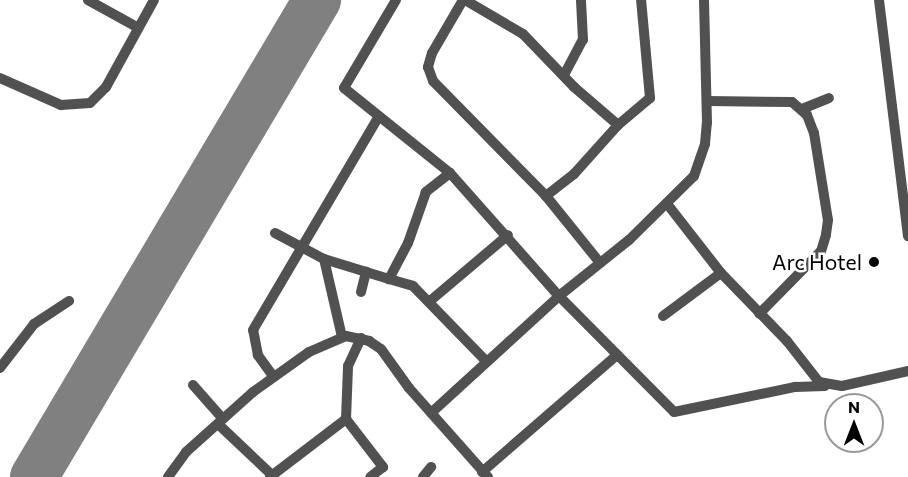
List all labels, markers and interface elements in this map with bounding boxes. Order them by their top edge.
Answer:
place label: Arc Hotel [772,249,862,275]
marker: Arc Hotel [867,255,881,269]
north arrow [824,393,884,453]
text: N [848,397,860,416]

